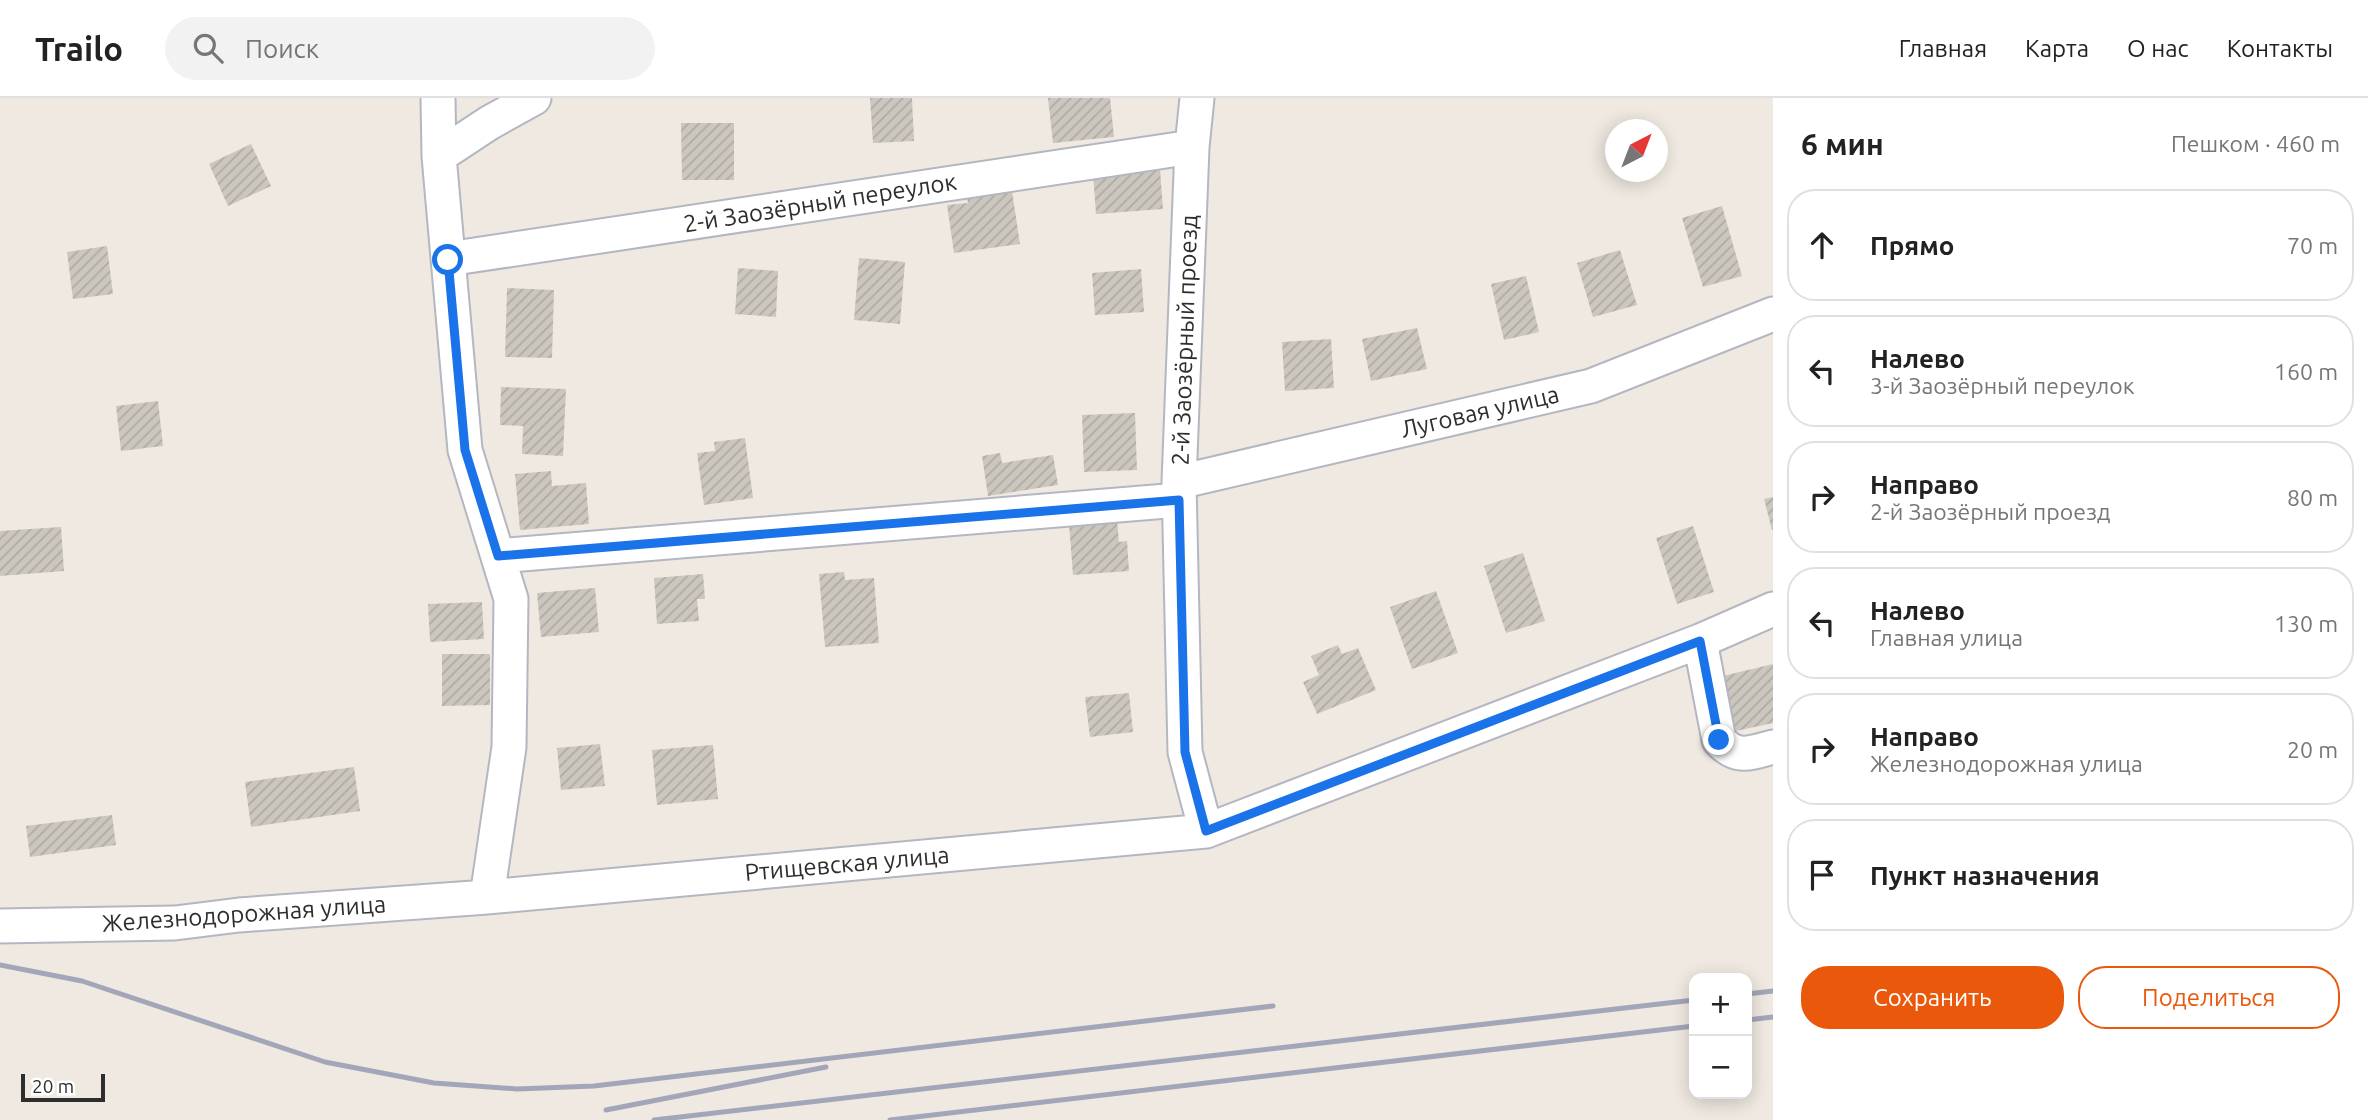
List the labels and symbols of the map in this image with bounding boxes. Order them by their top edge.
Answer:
north arrow [1605,119,1668,182]
street label: 2-й Заозёрный переулок [681,168,958,237]
street label: 2-й Заозёрный проезд [1167,214,1202,466]
route start [432,244,463,275]
street label: Луговая улица [1398,380,1562,443]
route end [1703,724,1734,755]
street label: Ртищевская улица [744,841,950,886]
street label: Железнодорожная улица [101,890,387,937]
scale bar [21,1071,105,1103]

